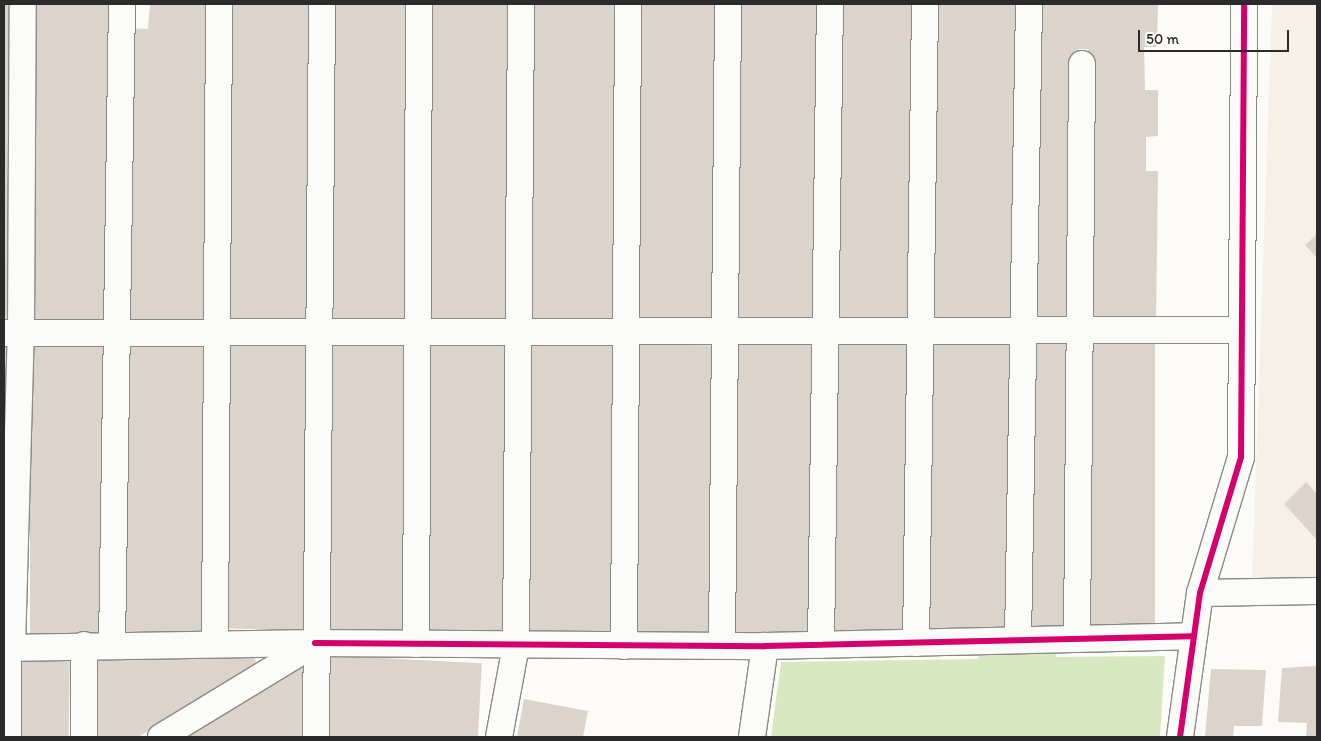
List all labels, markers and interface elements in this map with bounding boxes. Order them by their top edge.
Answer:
scale bar [1141,20,1292,52]
text: 50 m [1146,30,1179,48]

